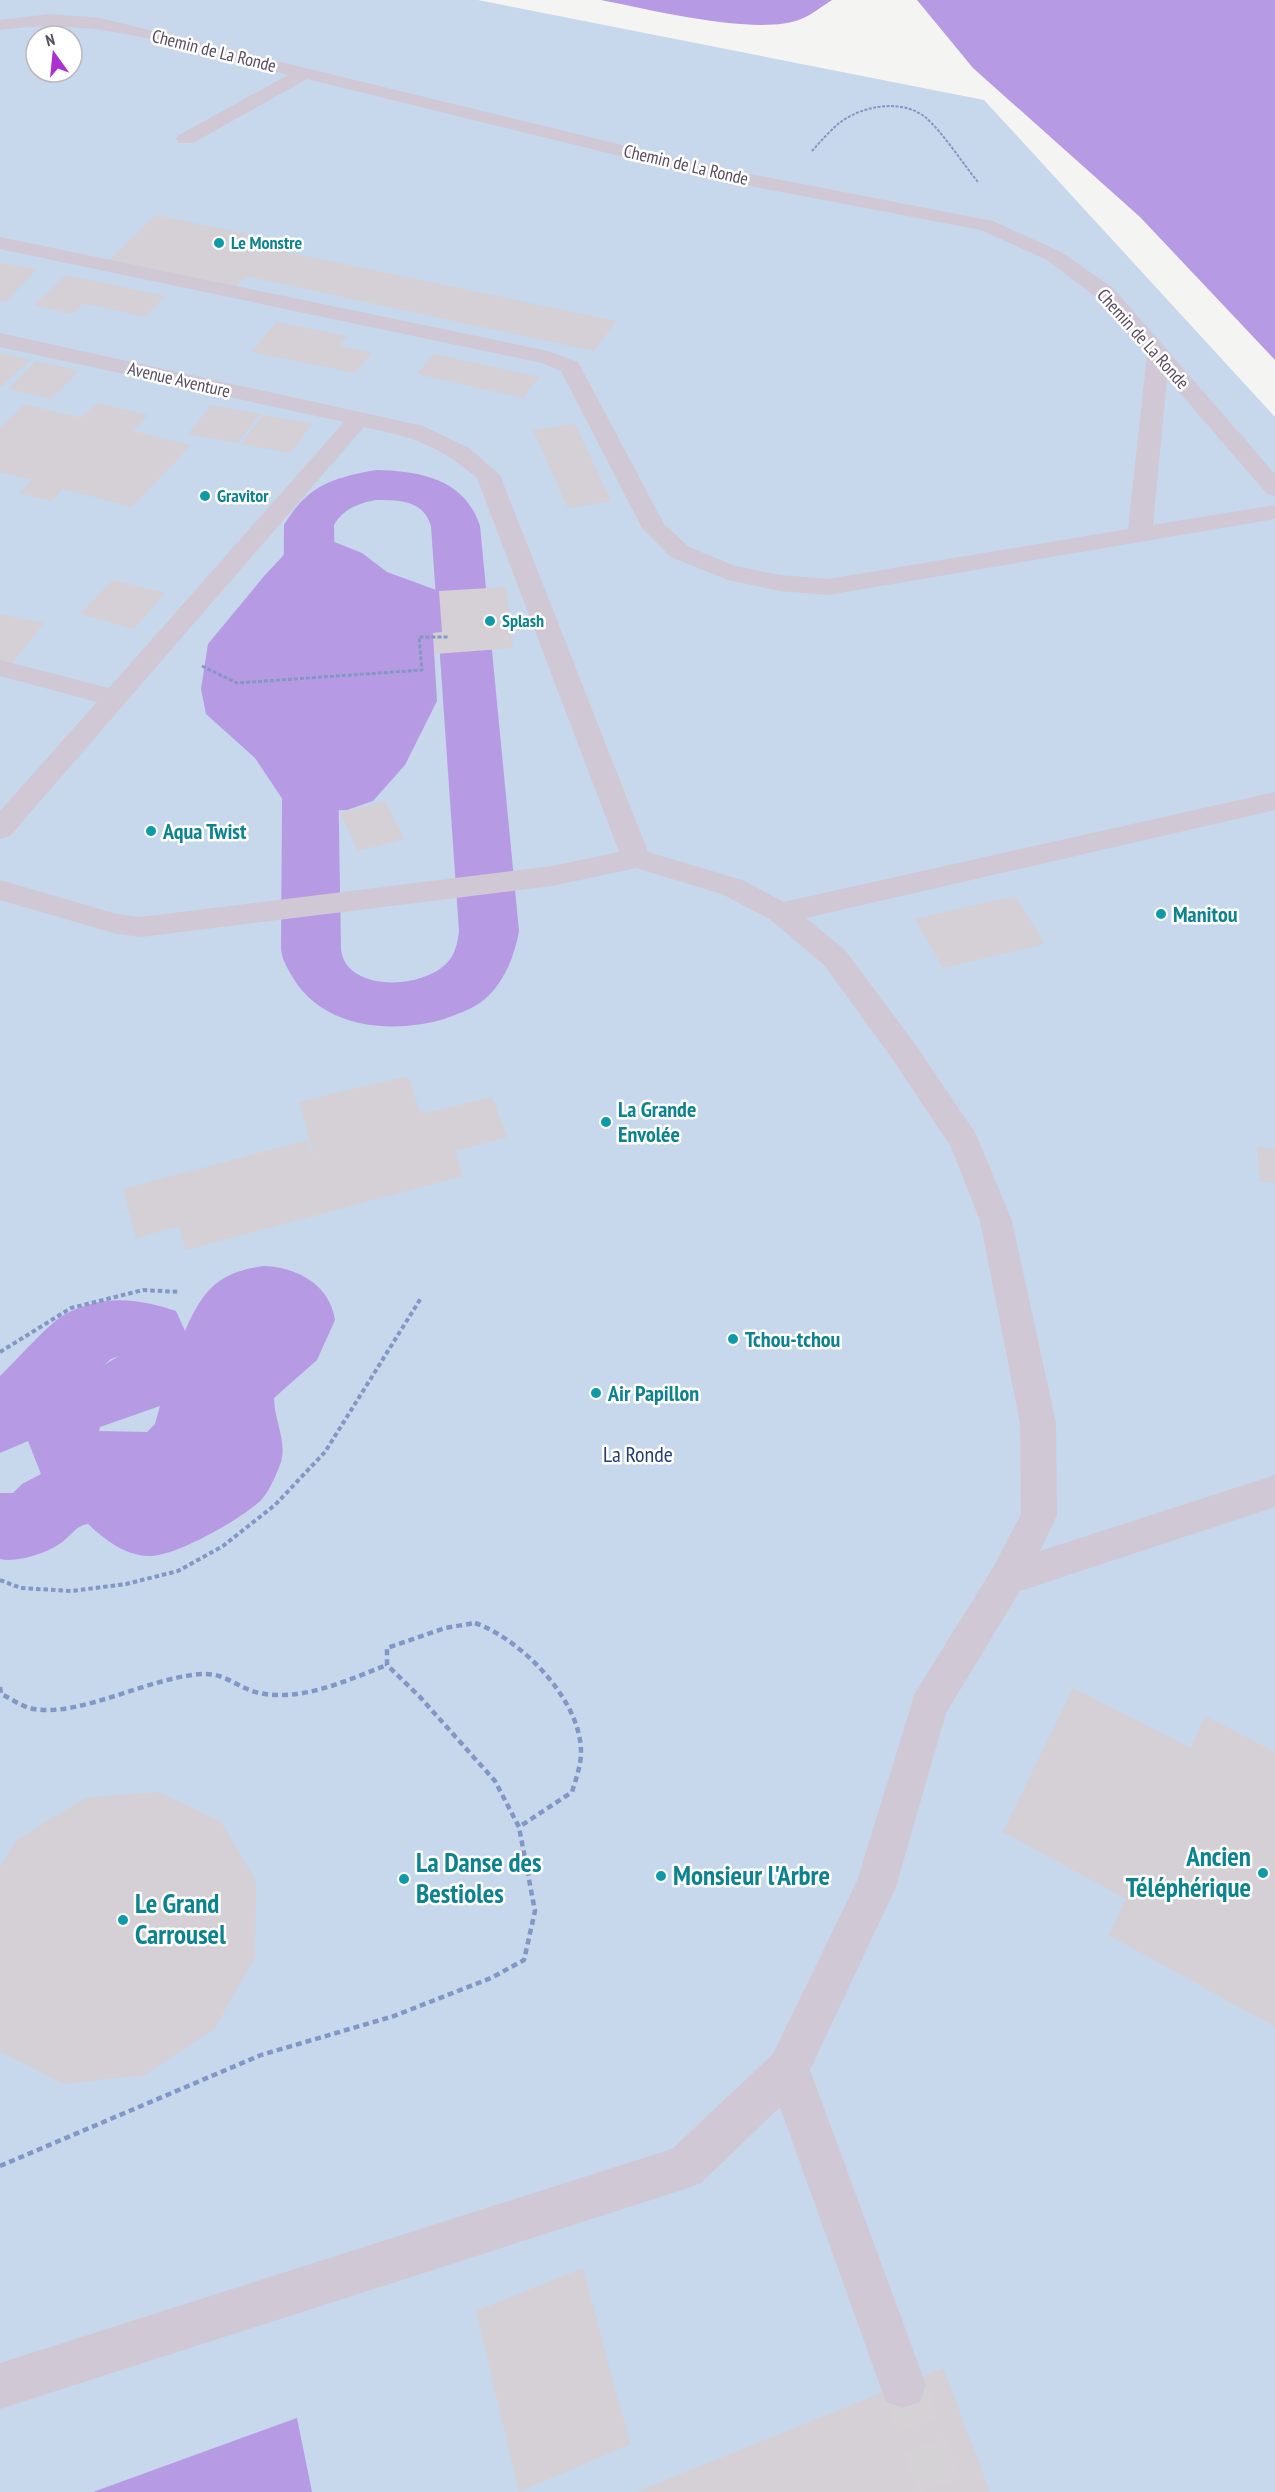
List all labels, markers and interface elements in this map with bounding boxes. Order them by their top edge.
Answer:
north arrow [24,24,84,84]
street label: Chemin de La Ronde [150,24,279,77]
text: N [43,29,57,50]
street label: Chemin de La Ronde [622,139,751,190]
place label: Le Monstre [231,231,302,254]
marker: Le Monstre [212,236,226,250]
street label: Chemin de La Ronde [1092,284,1194,394]
street label: Avenue Aventure [126,357,232,402]
place label: Gravitor [217,484,269,507]
marker: Gravitor [198,489,212,503]
place label: Splash [502,609,544,632]
marker: Splash [483,614,497,628]
place label: Aqua Twist [162,817,247,845]
marker: Aqua Twist [144,824,158,838]
place label: Manitou [1173,900,1238,928]
marker: Manitou [1154,907,1168,921]
place label: La Grande Envolée [618,1095,696,1148]
marker: La Grande Envolée [599,1115,613,1129]
place label: Tchou-tchou [745,1325,841,1353]
marker: Tchou-tchou [726,1332,740,1346]
place label: Air Papillon [607,1379,699,1407]
marker: Air Papillon [589,1386,603,1400]
park label: La Ronde [603,1440,673,1468]
place label: Ancien Téléphérique [1126,1839,1251,1904]
place label: La Danse des Bestioles [416,1845,541,1910]
place label: Monsieur l'Arbre [673,1858,830,1892]
marker: Ancien Téléphérique [1256,1866,1270,1880]
marker: Monsieur l'Arbre [654,1869,668,1883]
marker: La Danse des Bestioles [397,1872,411,1886]
place label: Le Grand Carrousel [135,1886,226,1951]
marker: Le Grand Carrousel [116,1913,130,1927]

